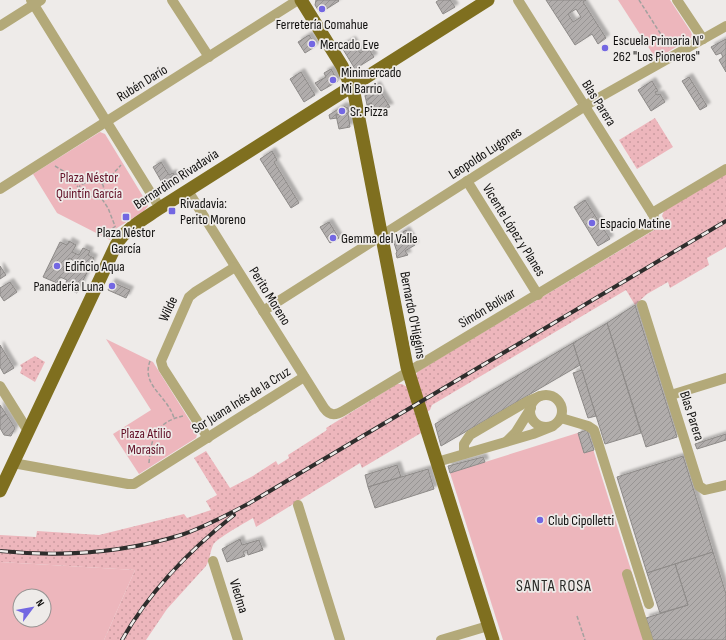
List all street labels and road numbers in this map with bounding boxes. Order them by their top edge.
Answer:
street label: Rubén Darío [113,61,171,105]
street label: Blas Parera [578,77,620,129]
street label: Leopoldo Lugones [445,123,525,183]
street label: Bernardino Rivadavia [130,145,222,213]
street label: Vicente López y Planes [479,181,549,279]
street label: Perito Moreno [245,264,295,329]
street label: Bernardo O'Higgins [396,270,430,360]
street label: Simón Bolívar [455,284,519,332]
street label: Wilde [155,294,181,324]
street label: Sor Juana Inés de la Cruz [189,363,293,437]
street label: Blas Parera [676,389,708,443]
street label: Viedma [226,577,252,615]

